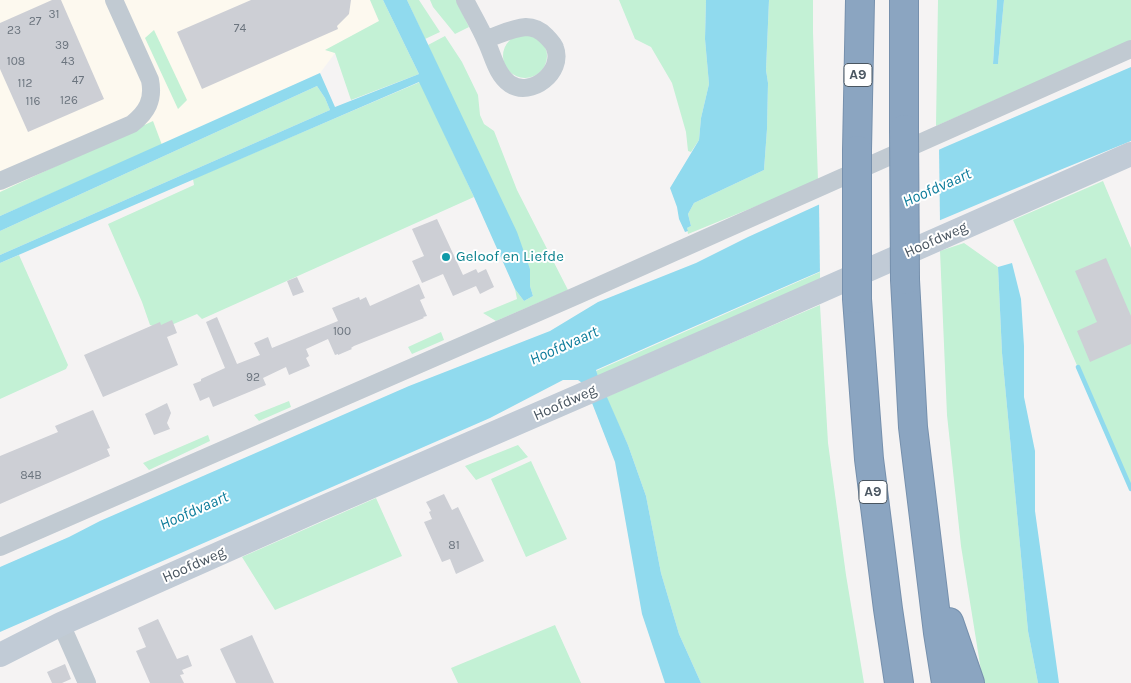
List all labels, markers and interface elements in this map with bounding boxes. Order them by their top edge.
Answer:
house number: 31 [48,8,60,22]
house number: 27 [29,15,41,29]
house number: 74 [234,22,246,36]
house number: 23 [7,24,21,38]
house number: 39 [55,39,69,53]
house number: 108 [7,55,25,69]
house number: 43 [61,55,75,69]
road number: A9 [844,64,872,86]
house number: 47 [72,74,84,88]
house number: 112 [18,77,32,91]
house number: 126 [60,94,78,108]
house number: 116 [26,95,40,109]
water label: Hoofdvaart [900,164,974,212]
street label: Hoofdweg [902,218,970,262]
place label: Geloof en Liefde [456,248,564,266]
marker: Geloof en Liefde [440,251,452,263]
water label: Hoofdvaart [527,322,601,370]
house number: 100 [333,325,351,339]
house number: 92 [246,371,260,385]
street label: Hoofdweg [531,381,599,425]
house number: 84B [20,469,42,483]
road number: A9 [859,481,887,504]
water label: Hoofdvaart [157,487,231,535]
house number: 81 [448,539,460,553]
street label: Hoofdweg [160,543,228,587]

